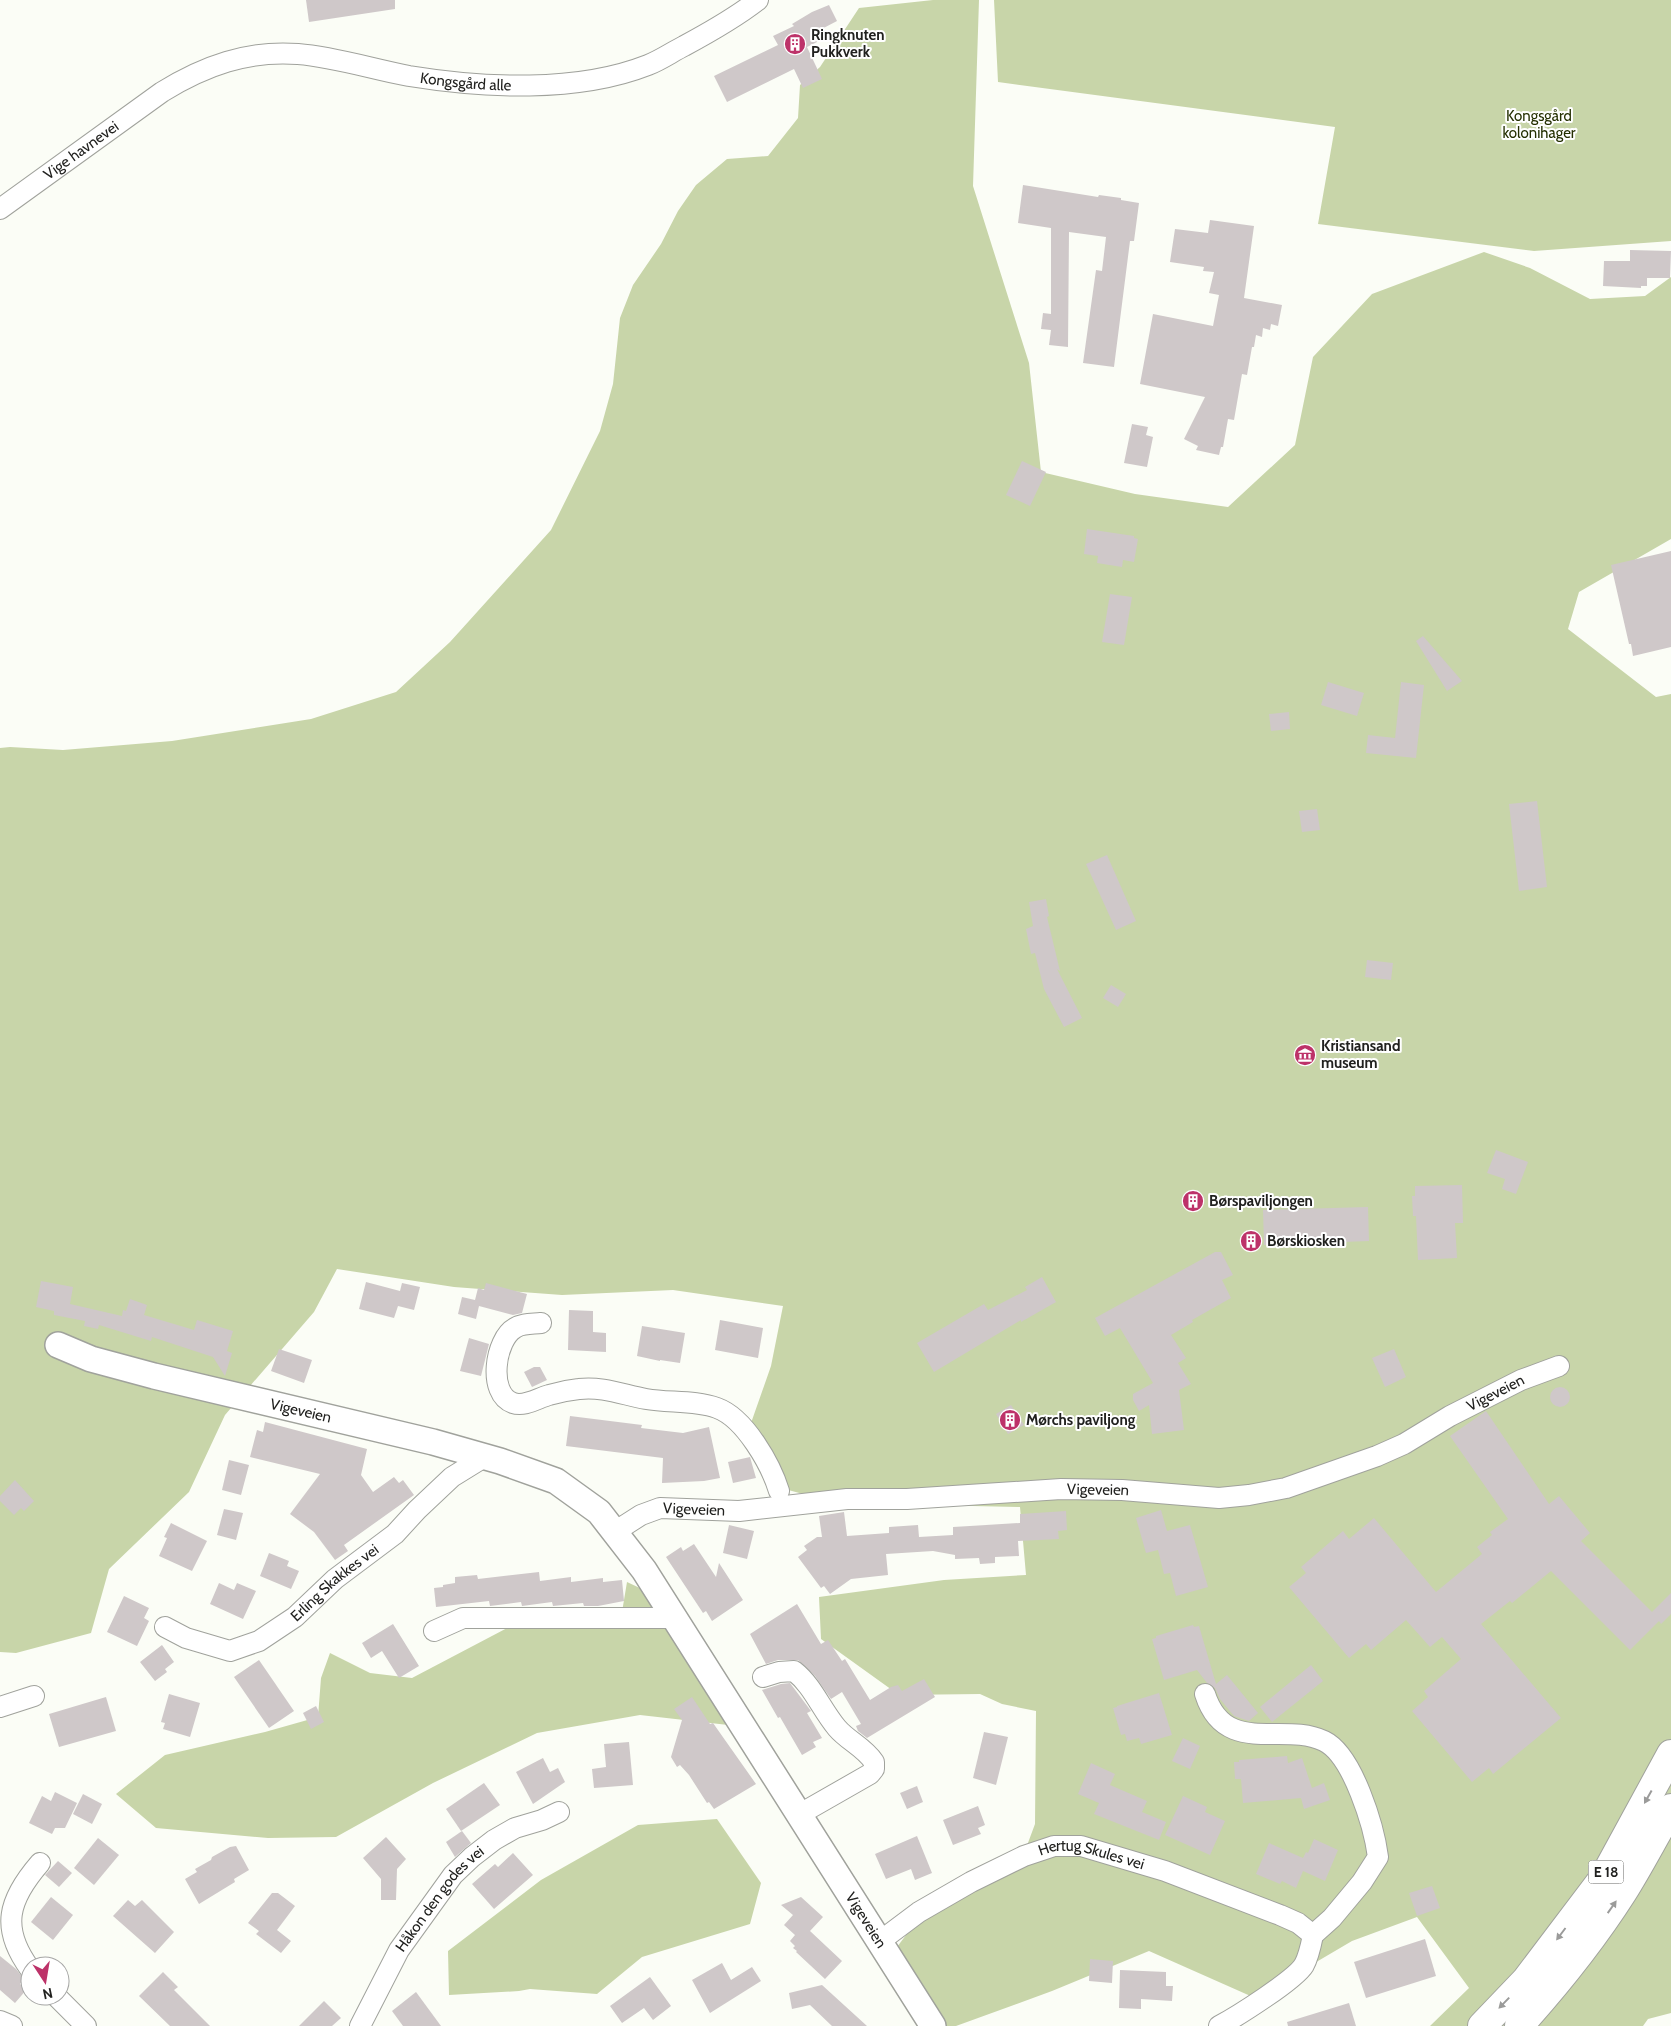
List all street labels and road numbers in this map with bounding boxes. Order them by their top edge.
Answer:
street label: Kongsgård alle [419,69,512,95]
street label: Vige havnevei [40,117,122,184]
street label: Vigeveien [1464,1371,1527,1415]
street label: Vigeveien [268,1395,333,1427]
street label: Vigeveien [1067,1480,1130,1500]
street label: Vigeveien [663,1499,726,1519]
street label: Erling Skakkes vei [287,1540,382,1625]
street label: Hertug Skules vei [1036,1837,1147,1873]
street label: Håkon den godes vei [392,1842,488,1955]
road number: E 18 [1588,1860,1624,1884]
street label: Vigeveien [842,1889,890,1951]

